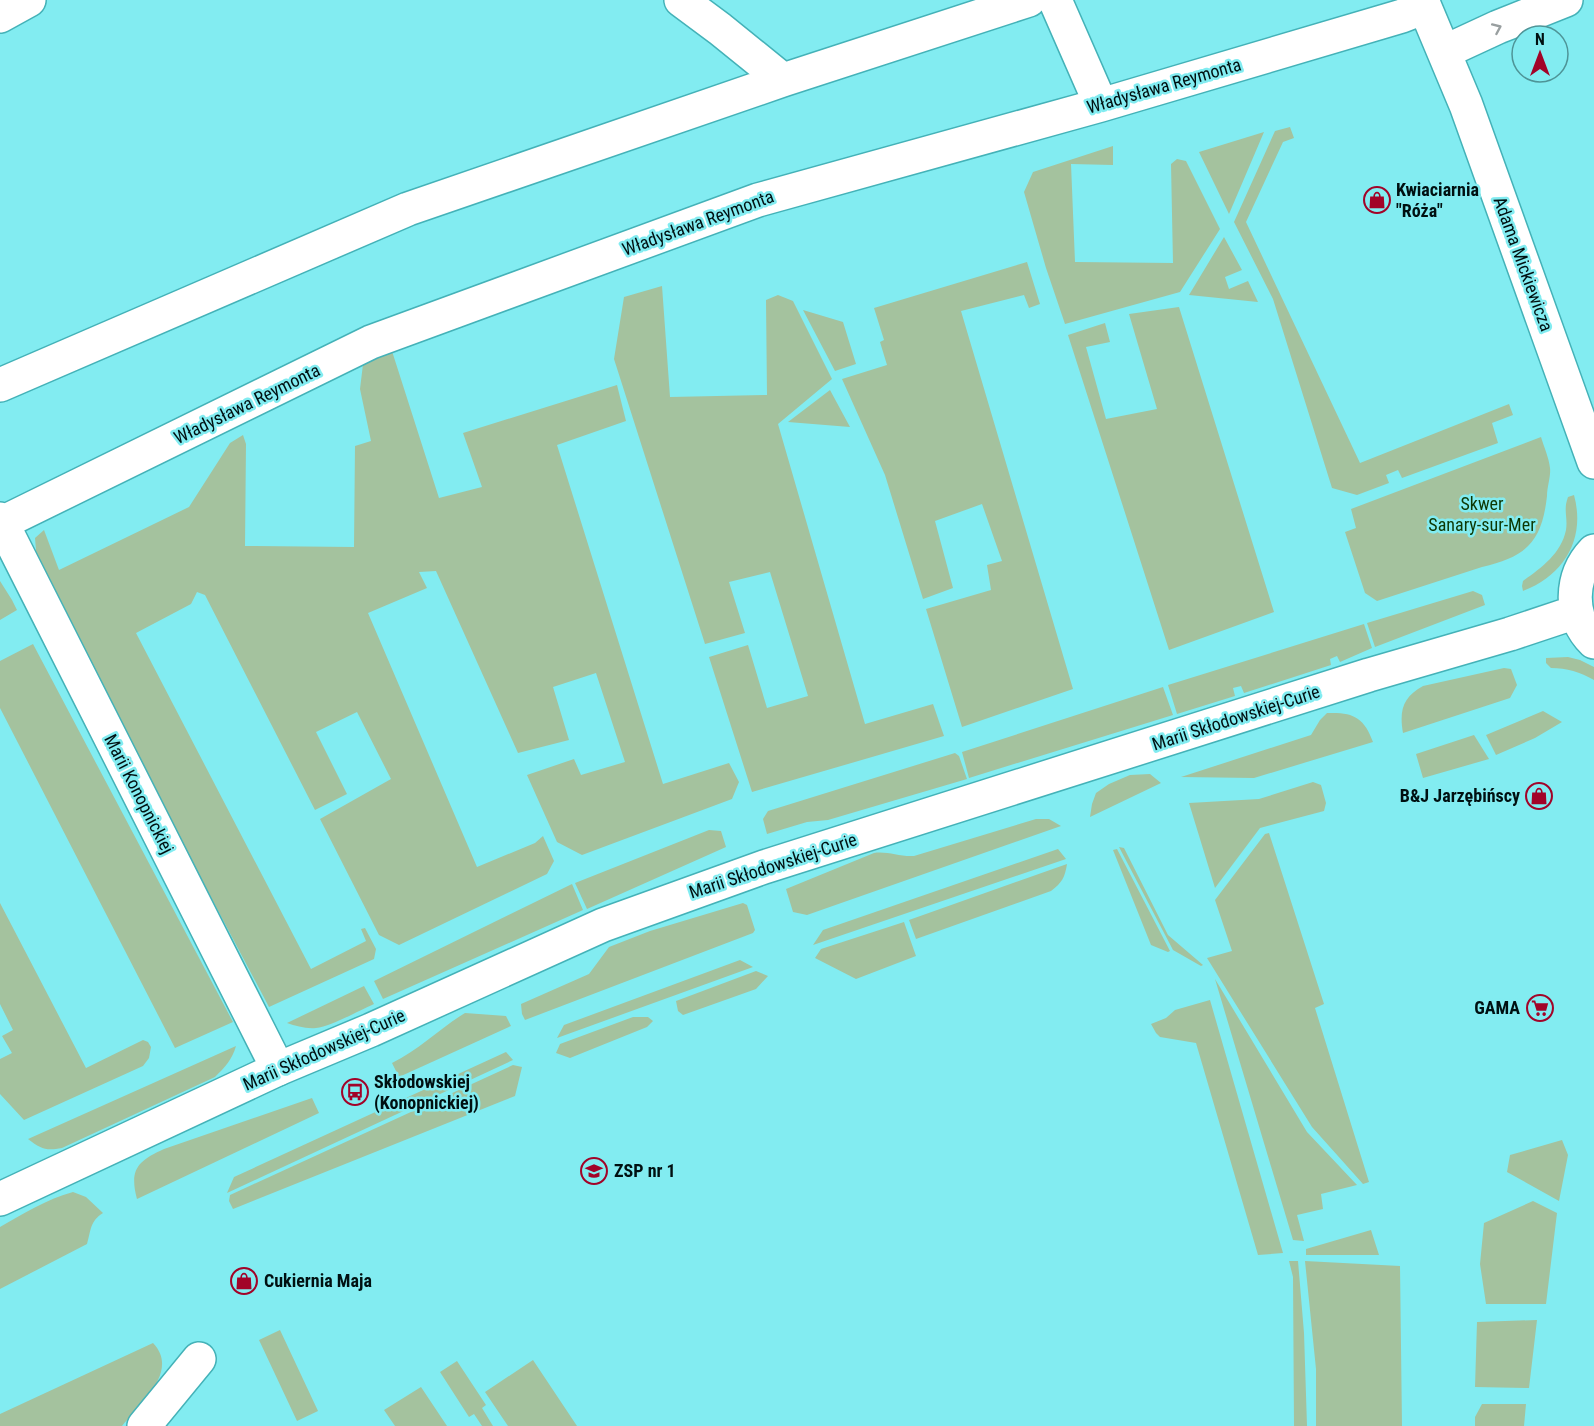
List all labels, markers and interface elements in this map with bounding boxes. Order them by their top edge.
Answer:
one-way arrow [1491,23,1502,35]
north arrow [1510,24,1570,84]
text: N [1535,30,1545,49]
street label: Władysława Reymonta [1084,53,1244,118]
place label: Kwiaciarnia "Róża" [1396,179,1479,221]
street label: Władysława Reymonta [619,185,776,260]
shop icon: Kwiaciarnia "Róża" [1362,185,1392,215]
street label: Adama Mickiewicza [1489,194,1558,334]
street label: Władysława Reymonta [170,359,323,448]
park label: Skwer Sanary-sur-Mer [1428,493,1536,535]
street label: Marii Skłodowskiej-Curie [1149,680,1322,755]
street label: Marii Konopnickiej [100,731,179,857]
shop icon: B&J Jarzębińscy [1524,781,1554,811]
place label: B&J Jarzębińscy [1400,785,1520,806]
street label: Marii Skłodowskiej-Curie [686,828,859,903]
supermarket icon: GAMA [1525,993,1555,1023]
place label: GAMA [1474,997,1520,1018]
street label: Marii Skłodowskiej-Curie [240,1004,408,1095]
place label: Skłodowskiej (Konopnickiej) [374,1071,479,1114]
bus stop icon: Skłodowskiej (Konopnickiej) [340,1077,370,1107]
school or university icon: ZSP nr 1 [579,1156,609,1186]
place label: ZSP nr 1 [614,1160,676,1181]
shop icon: Cukiernia Maja [229,1266,259,1296]
place label: Cukiernia Maja [264,1270,372,1291]

